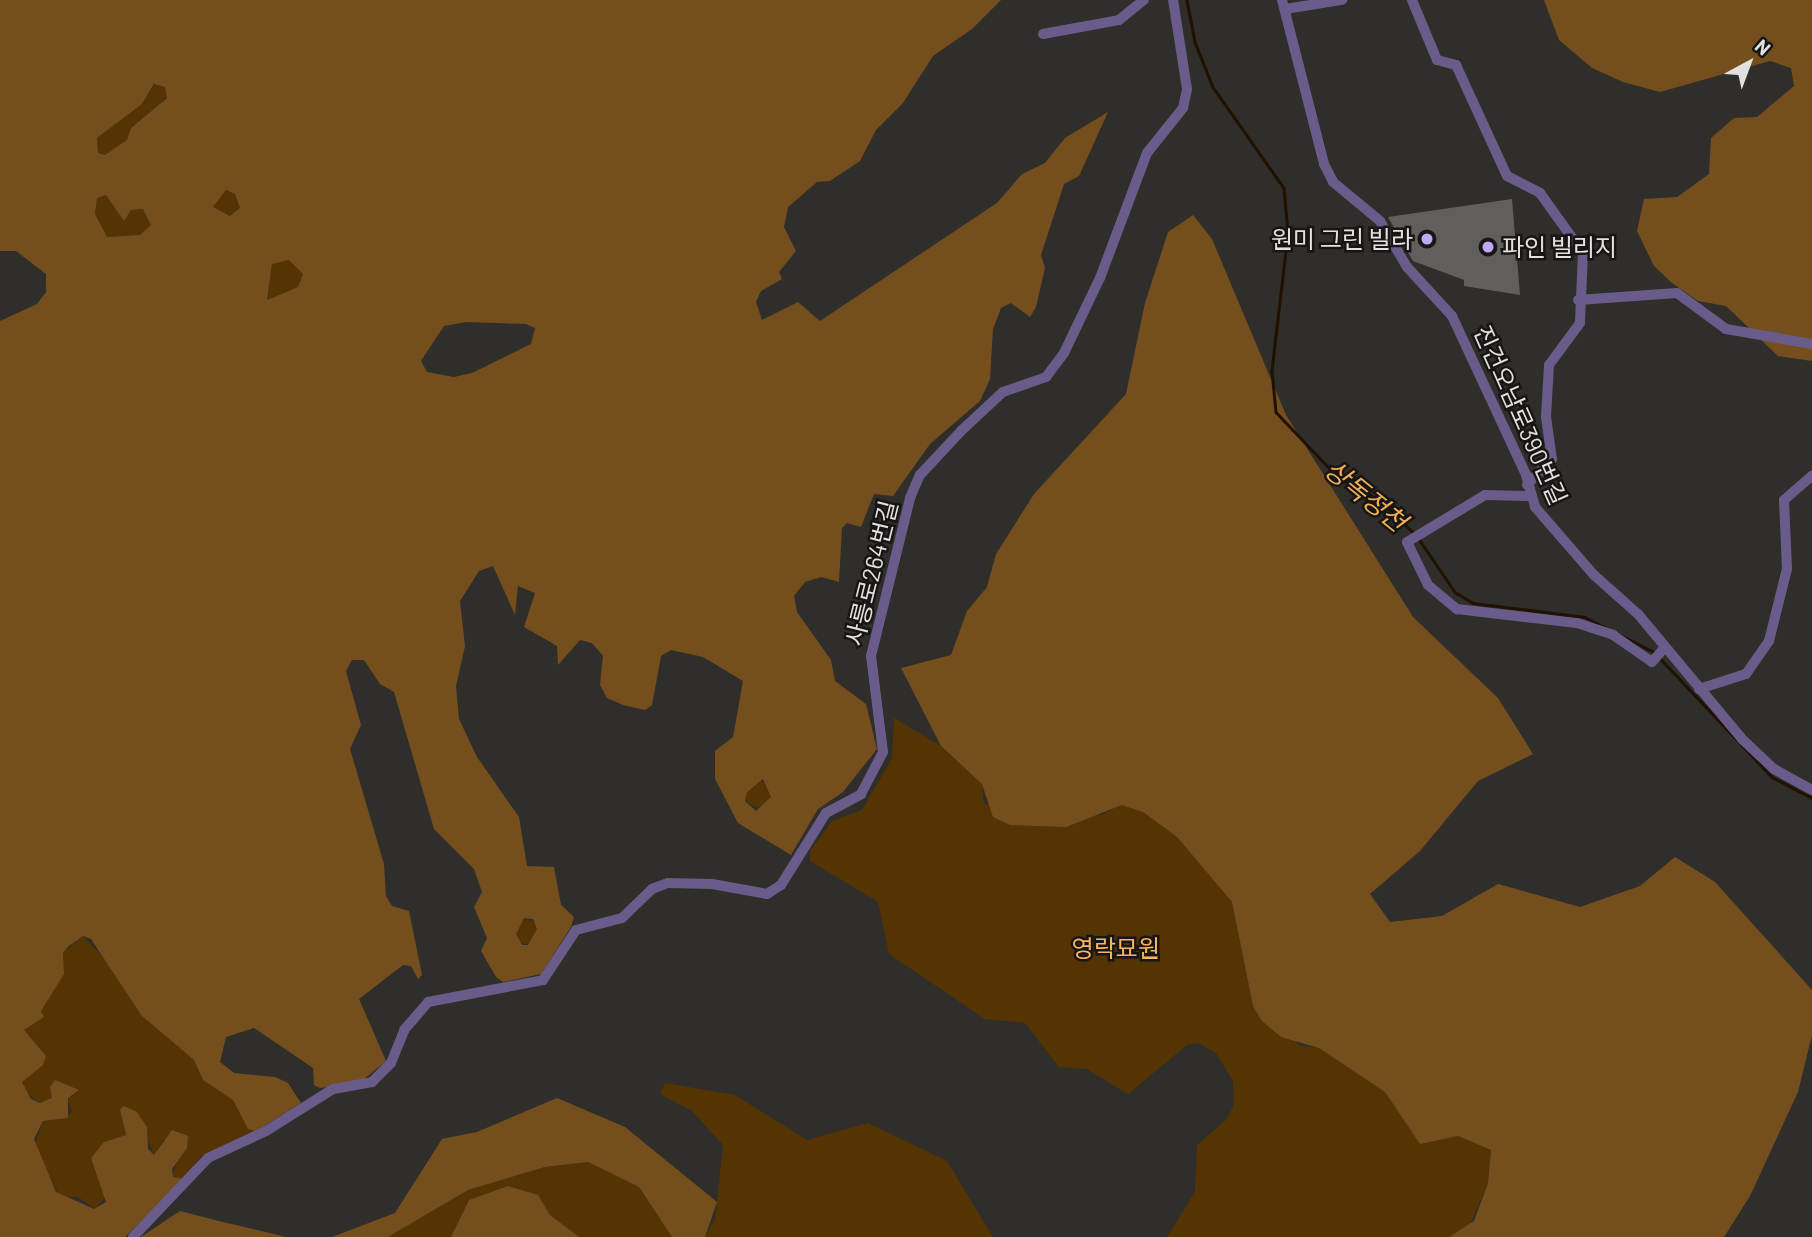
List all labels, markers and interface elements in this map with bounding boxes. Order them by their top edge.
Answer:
north arrow [1714,28,1784,98]
text: N [1751,34,1775,60]
place label: 원미 그린 빌라 [1271,225,1413,253]
marker: 원미 그린 빌라 [1419,231,1435,247]
place label: 파인 빌리지 [1502,233,1617,261]
marker: 파인 빌리지 [1480,239,1496,255]
street label: 진건오남로390번길 [1469,321,1573,509]
water label: 상독정천 [1319,453,1413,537]
street label: 사릉로264번길 [839,497,903,649]
park label: 영락묘원 [1072,934,1160,962]

